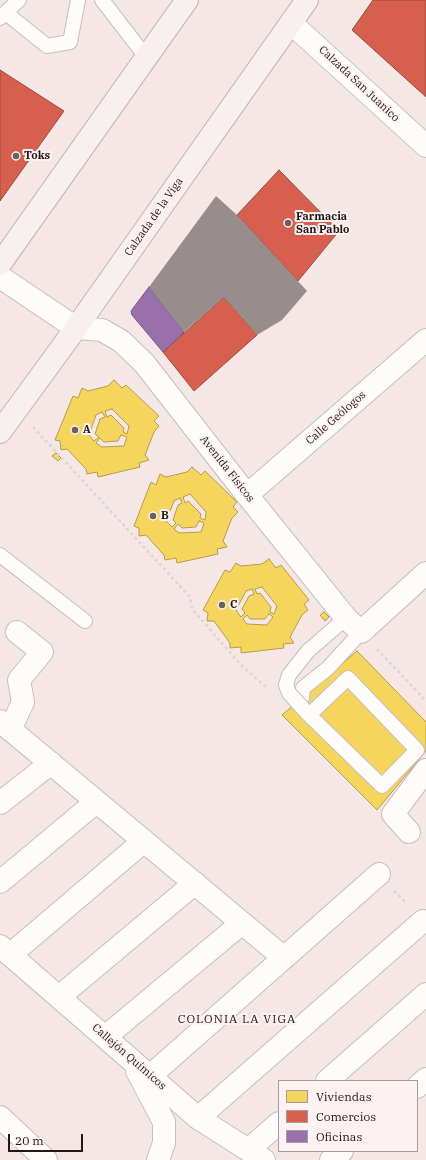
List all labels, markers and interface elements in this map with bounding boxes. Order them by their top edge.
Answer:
street label: Calzada San Juanico [316,43,402,125]
place label: Toks [24,149,50,163]
marker: Toks [11,151,21,161]
street label: Calzada de la Viga [122,175,186,259]
place label: Farmacia San Pablo [296,210,350,236]
marker: Farmacia San Pablo [283,218,293,228]
street label: Calle Geólogos [303,388,369,448]
place label: A [83,423,91,437]
marker: A [70,425,80,435]
street label: Avenida Físicos [197,433,257,505]
place label: B [161,509,169,523]
marker: B [148,511,158,521]
place label: C [230,598,237,612]
marker: C [217,600,227,610]
district label: COLONIA LA VIGA [178,1013,296,1027]
street label: Callejón Químicos [89,1021,169,1093]
legend [278,1080,418,1152]
text: Viviendas [316,1089,372,1104]
text: Comercios [316,1109,376,1124]
scale bar [10,1126,85,1152]
text: Oficinas [316,1129,362,1144]
text: 20 m [15,1133,44,1148]

